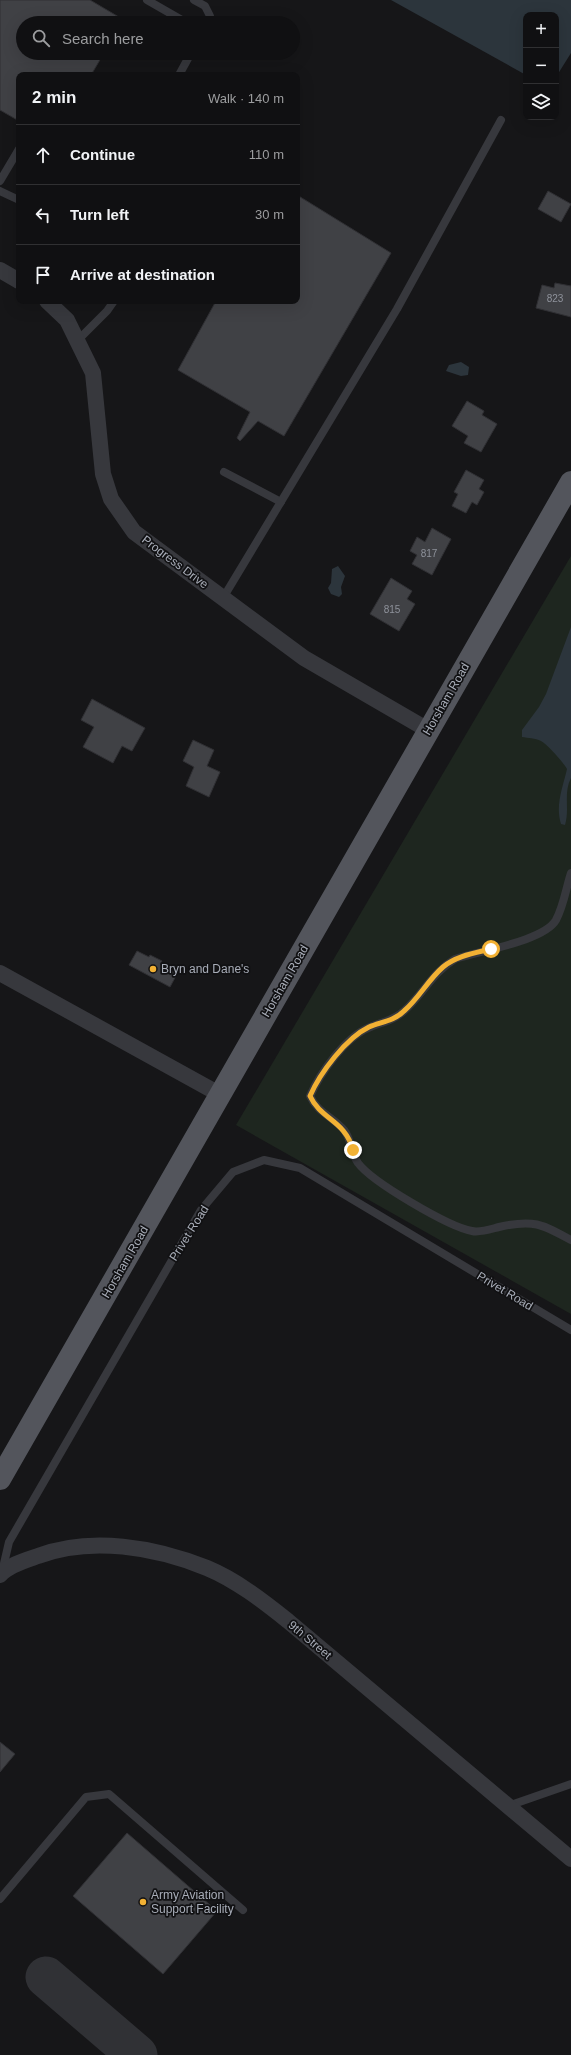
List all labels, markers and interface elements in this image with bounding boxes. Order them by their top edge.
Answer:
map controls [523,12,559,120]
button: + [523,12,559,48]
search box [16,16,300,60]
icon: search [30,27,52,49]
text: Search here [62,30,144,47]
button: − [523,48,559,84]
button: layers [523,84,559,120]
text: 2 min [32,88,76,107]
text: Walk · 140 m [208,91,284,106]
icon: ahead [32,144,54,166]
text: Continue [70,146,135,163]
text: 110 m [249,147,284,162]
icon: left [32,204,54,226]
text: Turn left [70,206,129,223]
text: 30 m [255,207,284,222]
icon: arrive [32,264,54,286]
text: Arrive at destination [70,266,215,283]
house number: 823 [547,293,564,304]
street label: Progress Drive [139,533,211,592]
house number: 817 [421,548,438,559]
house number: 815 [384,604,401,615]
street label: Horsham Road [420,661,472,737]
route start [482,940,500,958]
street label: Horsham Road [259,943,311,1019]
place label: Bryn and Dane's [161,962,249,976]
marker: Bryn and Dane's [148,964,158,974]
route end [344,1141,362,1159]
street label: Privet Road [166,1203,212,1263]
street label: Horsham Road [99,1224,151,1300]
street label: Privet Road [475,1269,535,1313]
street label: 9th Street [286,1618,335,1663]
place label: Army Aviation Support Facility [151,1888,234,1916]
marker: Army Aviation Support Facility [138,1897,148,1907]

